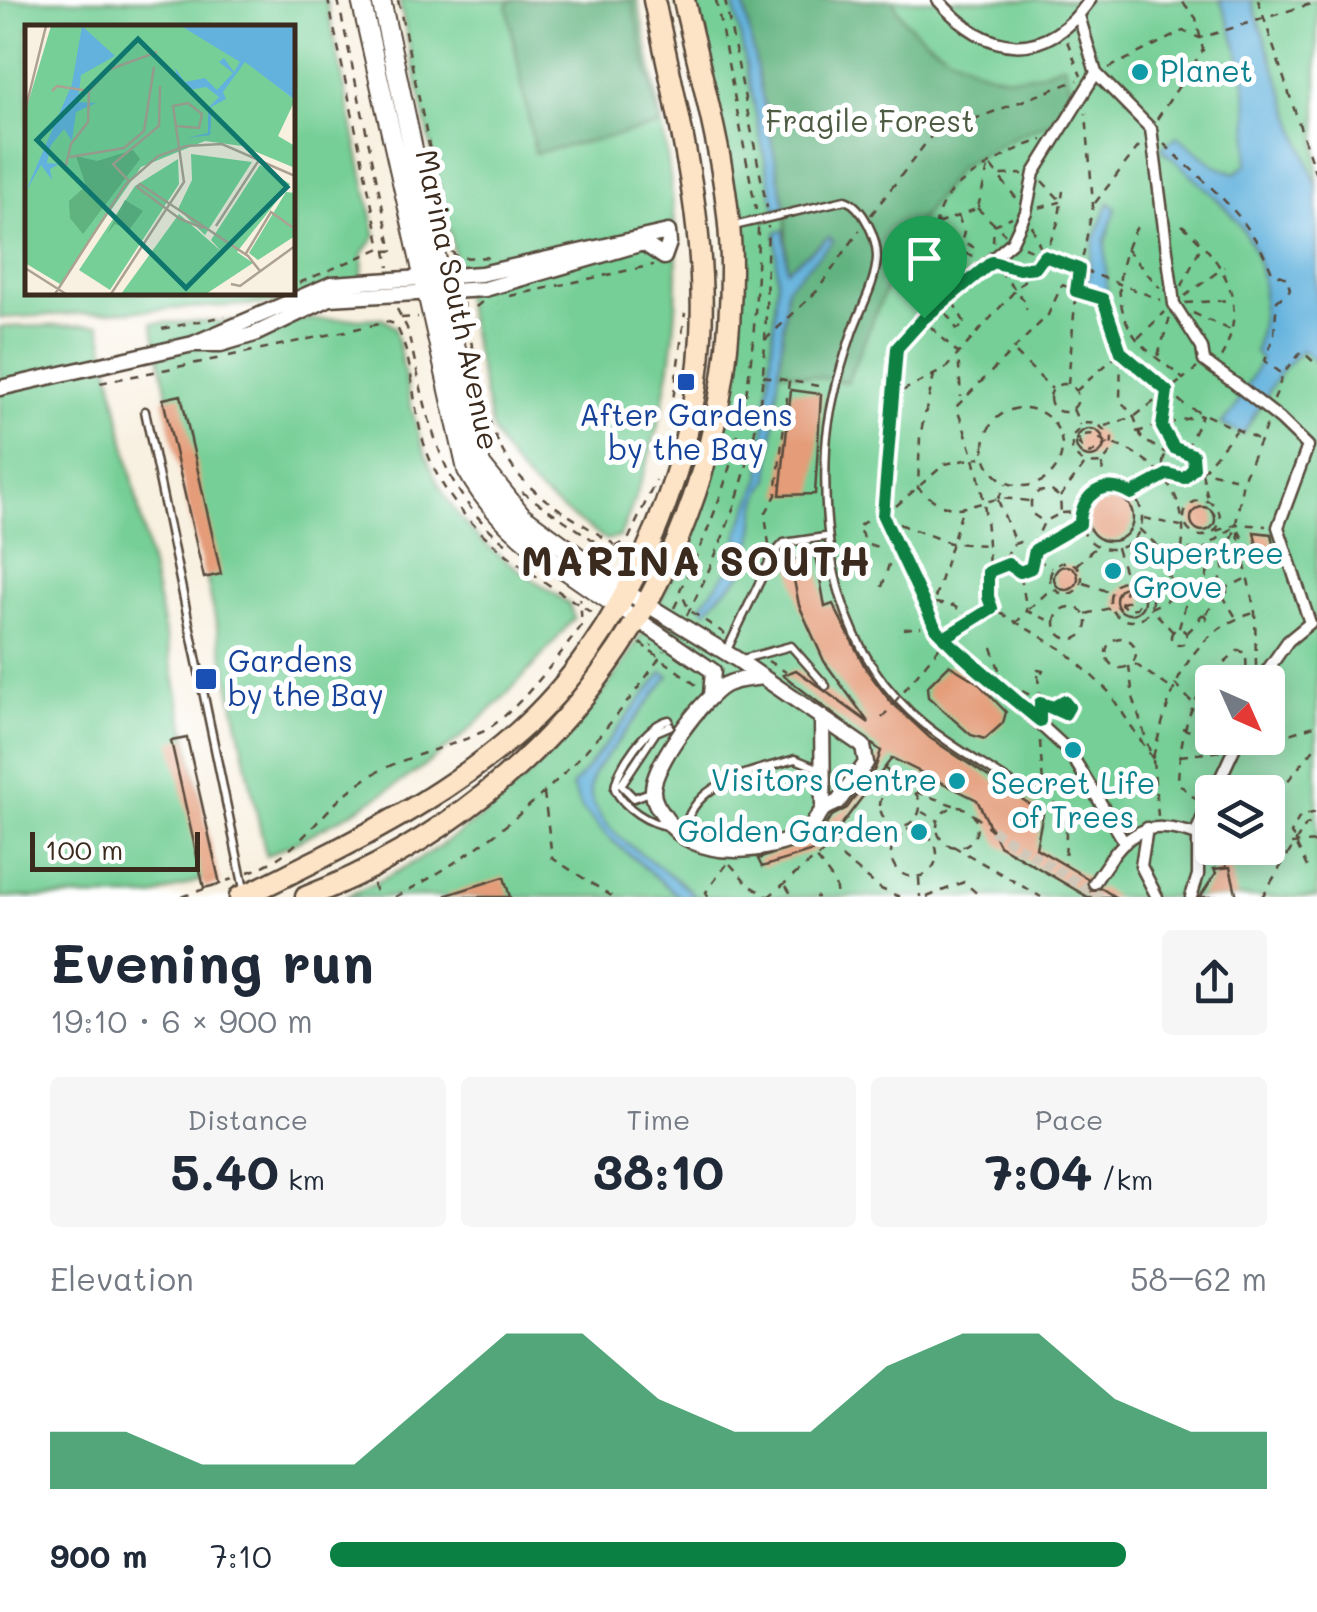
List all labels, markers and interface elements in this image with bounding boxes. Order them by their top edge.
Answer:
inset map [25,25,295,295]
place label: Planet [1160,50,1253,90]
marker: Planet [1129,61,1151,83]
park label: Fragile Forest [766,100,974,140]
street label: Marina South Avenue [408,146,510,454]
pin [882,216,967,319]
icon: arrive [897,231,952,286]
marker: After Gardens by the Bay [675,371,697,393]
place label: After Gardens by the Bay [579,394,793,468]
place label: Supertree Grove [1133,532,1284,606]
district label: MARINA SOUTH [521,534,873,586]
marker: Supertree Grove [1102,560,1124,582]
place label: Gardens by the Bay [228,640,384,714]
north arrow [1195,665,1285,755]
map controls [1195,665,1285,865]
marker: Gardens by the Bay [193,666,219,692]
marker: Secret Life of Trees [1062,739,1084,761]
place label: Visitors Centre [711,759,937,799]
place label: Secret Life of Trees [991,762,1155,836]
marker: Visitors Centre [946,770,968,792]
button: layers [1195,775,1285,865]
place label: Golden Garden [677,810,899,850]
marker: Golden Garden [908,821,930,843]
scale bar [30,827,200,871]
text: 100 m [45,831,123,867]
text: Evening run [50,925,374,997]
button: share [1162,930,1267,1035]
text: 19:10 · 6 × 900 m [50,999,313,1041]
text: Distance [188,1101,308,1137]
text: Time [627,1101,690,1137]
text: Pace [1035,1101,1103,1137]
text: 5.40 [171,1137,279,1203]
text: 38:10 [593,1137,724,1203]
text: 7:04 [985,1137,1093,1203]
text: km [279,1161,325,1197]
text: /km [1093,1161,1153,1197]
text: Elevation [50,1257,194,1299]
text: 58–62 m [1130,1257,1267,1299]
text: 900 m [50,1534,147,1576]
text: 7:10 [210,1534,272,1576]

